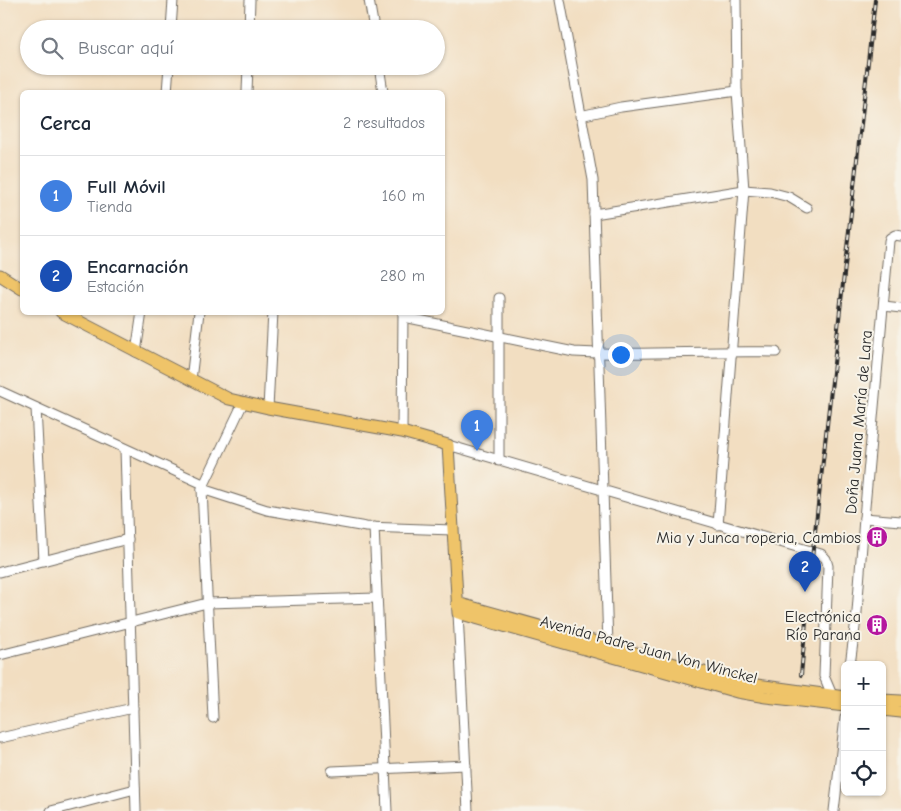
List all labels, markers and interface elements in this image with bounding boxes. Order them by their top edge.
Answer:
search box [20,20,445,75]
icon: search [38,34,66,62]
text: Buscar aquí [78,37,174,59]
text: Cerca [40,111,91,135]
text: 2 resultados [343,114,425,132]
text: Full Móvil [87,176,166,198]
text: 1 [53,187,59,205]
text: 160 m [382,187,425,205]
text: Tienda [87,198,133,216]
text: Encarnación [87,256,188,278]
text: 2 [52,267,60,285]
text: 280 m [380,267,425,285]
text: Estación [87,278,144,296]
street label: Doña Juana María de Lara [842,329,876,515]
your location [608,342,634,368]
pin: 1 [461,410,493,451]
building icon: Mia y Junca roperia, Cambios [865,525,889,549]
place label: Mia y Junca roperia, Cambios [656,529,861,547]
pin: 2 [789,551,821,592]
place label: Electrónica Río Parana [785,608,861,644]
street label: Avenida Padre Juan Von Winckel [538,612,759,688]
building icon: Electrónica Río Parana [865,613,889,637]
map controls [841,661,886,796]
button: + [841,661,886,706]
button: − [841,706,886,751]
button: locate [841,751,886,796]

